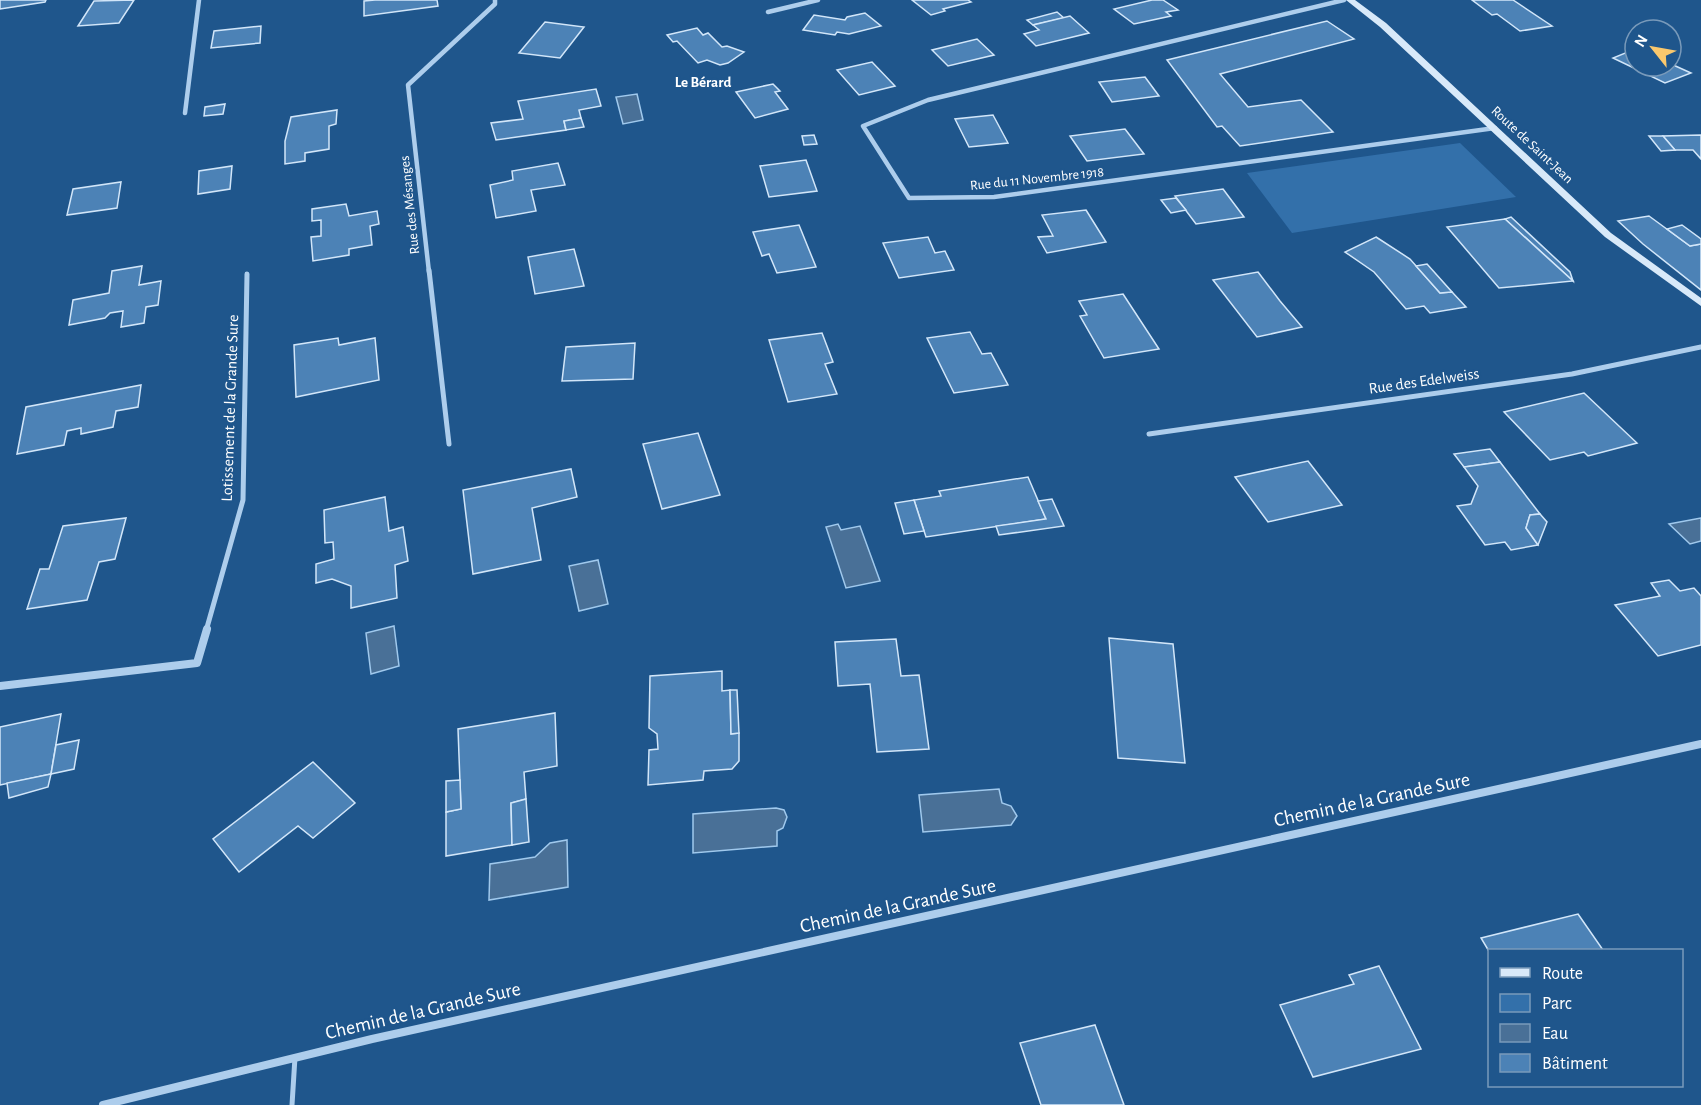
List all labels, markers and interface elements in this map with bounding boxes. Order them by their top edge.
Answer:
north arrow [1623,18,1683,78]
text: N [1631,32,1651,50]
district label: Le Bérard [675,75,731,90]
street label: Route de Saint-Jean [1488,104,1576,186]
street label: Rue des Mésanges [398,155,422,255]
street label: Rue du 11 Novembre 1918 [969,165,1105,193]
street label: Lotissement de la Grande Sure [219,314,241,502]
street label: Rue des Edelweiss [1368,365,1480,397]
street label: Chemin de la Grande Sure [1272,769,1472,831]
street label: Chemin de la Grande Sure [798,875,998,937]
legend [1488,949,1683,1087]
text: Route [1542,965,1583,983]
street label: Chemin de la Grande Sure [323,979,523,1043]
text: Parc [1542,995,1572,1013]
text: Eau [1542,1025,1568,1043]
text: Bâtiment [1542,1055,1608,1073]

